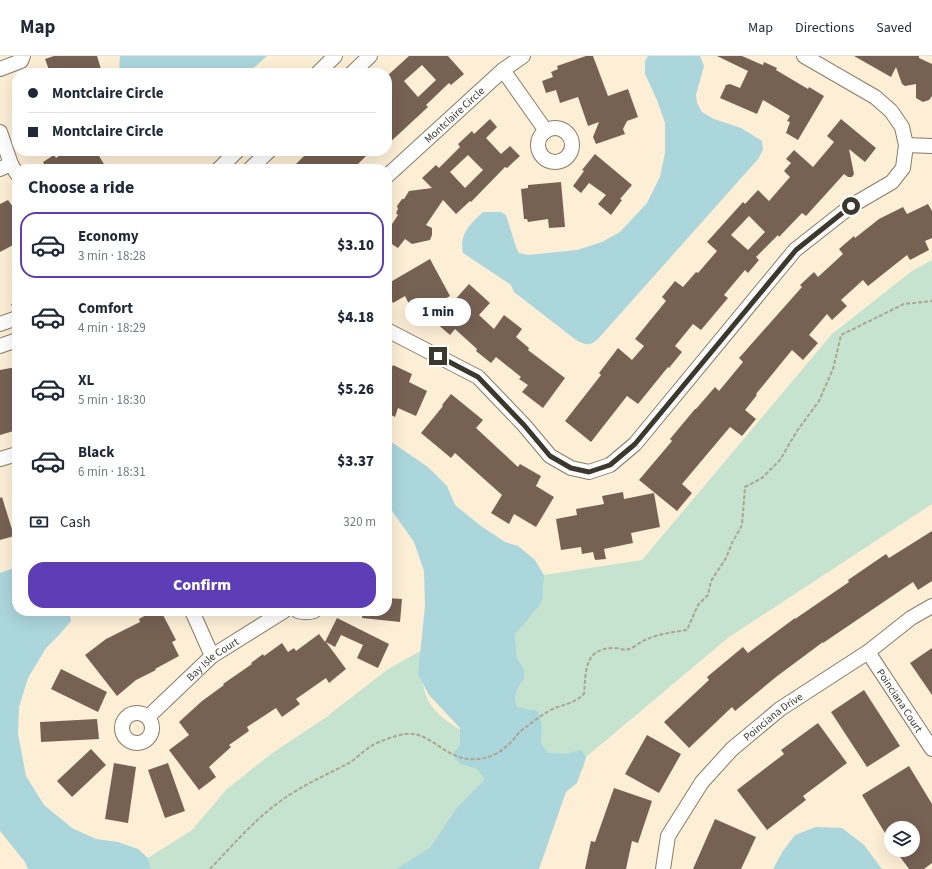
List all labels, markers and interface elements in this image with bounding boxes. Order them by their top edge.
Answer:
text: Map [20,14,55,41]
text: Map [748,18,773,38]
text: Directions [795,18,854,38]
text: Saved [876,18,912,38]
text: Montclaire Circle [52,83,164,104]
street label: Montclaire Circle [421,83,488,146]
text: Montclaire Circle [52,121,164,142]
text: Choose a ride [28,175,134,200]
route start [842,197,860,215]
text: Economy [78,226,139,247]
icon: car [30,227,66,263]
text: $3.10 [337,235,374,256]
text: 3 min · 18:28 [78,247,146,265]
text: Comfort [78,298,133,319]
callout: 1 min [405,298,471,326]
icon: car [30,299,66,335]
text: 1 min [422,303,454,321]
text: $4.18 [337,307,374,328]
text: 4 min · 18:29 [78,319,146,337]
route end [429,347,447,365]
text: XL [78,370,94,391]
icon: car [30,371,66,407]
text: $5.26 [337,379,374,400]
text: 5 min · 18:30 [78,391,146,409]
text: Black [78,442,115,463]
icon: car [30,443,66,479]
text: $3.37 [337,451,374,472]
text: 6 min · 18:31 [78,463,146,481]
icon: cash [28,511,50,533]
text: Cash [60,512,91,533]
text: 320 m [343,513,376,531]
button: Confirm [28,562,376,608]
street label: Bay Isle Court [183,634,242,684]
street label: Poinciana Court [873,666,927,735]
street label: Poinciana Drive [740,689,806,744]
map controls [884,821,920,857]
button: layers [884,821,920,857]

